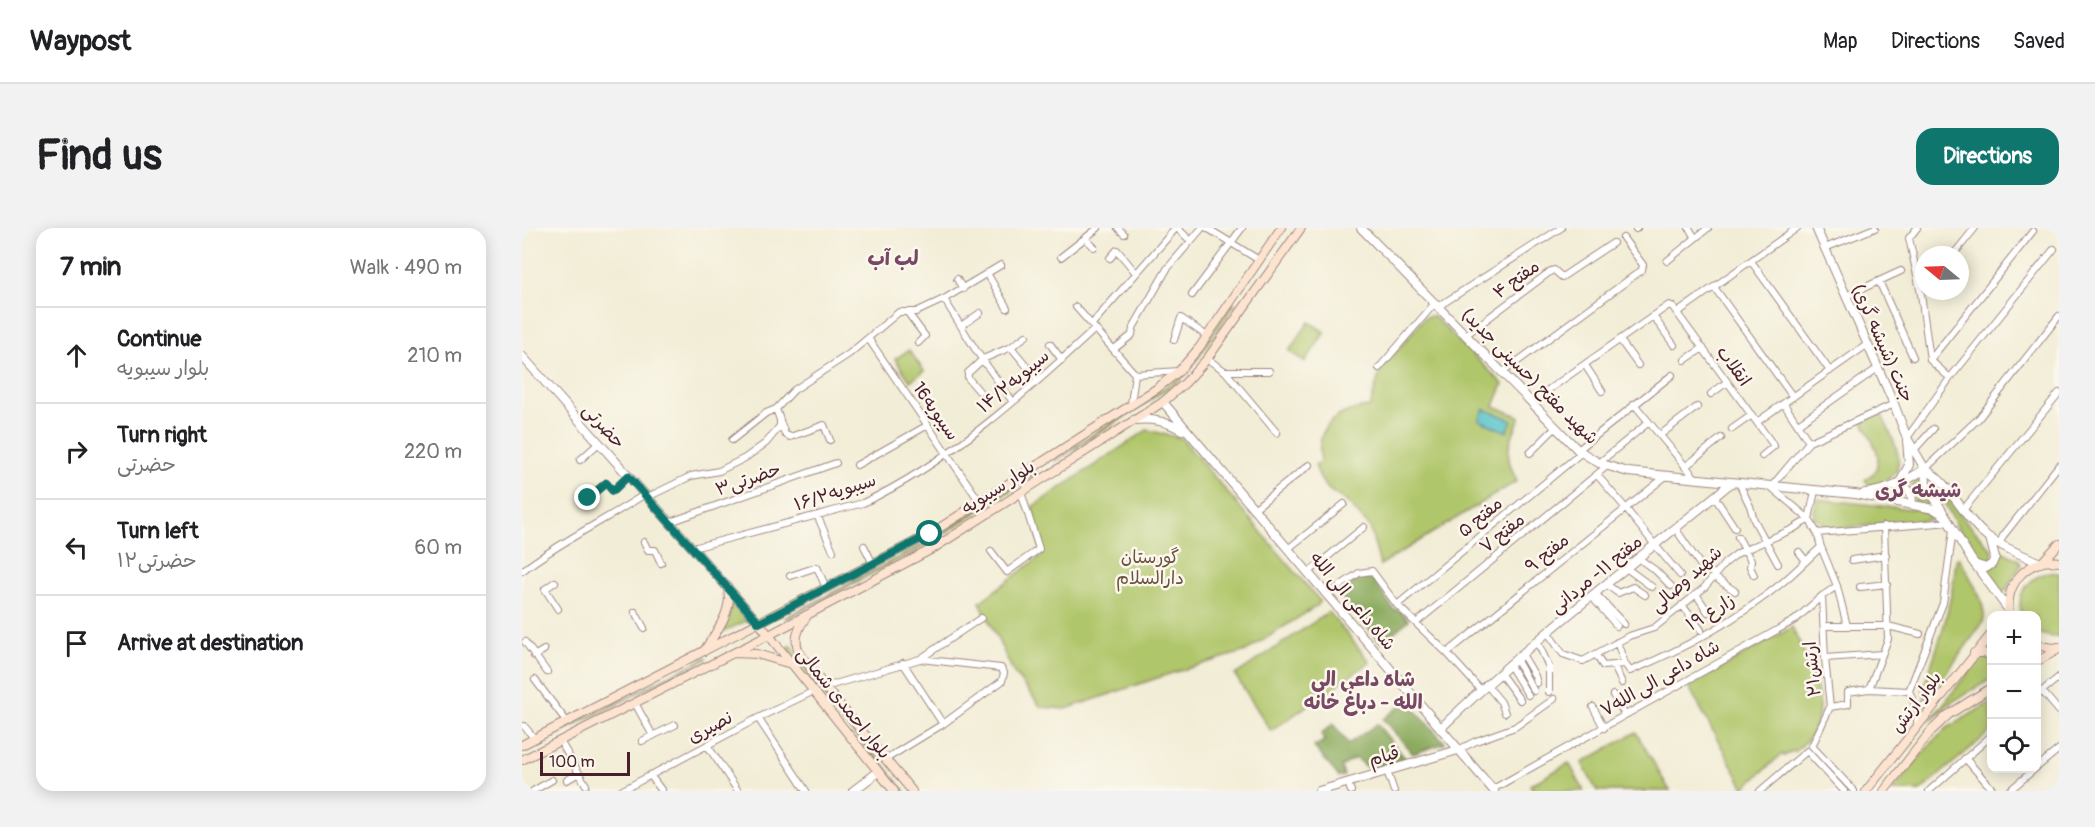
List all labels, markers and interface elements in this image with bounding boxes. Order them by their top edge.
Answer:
text: Waypost [30,24,131,59]
text: Map [1823,28,1858,55]
text: Directions [1891,28,1980,55]
text: Saved [2013,28,2065,55]
button: Directions [1916,128,2059,185]
text: Find us [36,130,162,182]
district label: لب آب [868,246,919,271]
north arrow [1915,246,1969,300]
text: 7 min [60,251,122,283]
text: Walk · 490 m [350,255,462,280]
street label: مفتح ۴ [1488,255,1544,304]
street label: جنت (شیشه گری) [1846,280,1919,406]
street label: شهید مفتح (حسینی جدید) [1456,303,1603,450]
text: Continue [117,325,201,353]
icon: ahead [60,339,93,372]
street label: انقلاب [1711,342,1756,391]
text: 210 m [407,343,462,368]
street label: سیبویه۱۴/۲ [972,344,1054,418]
text: بلوار سیبویه [117,356,209,381]
street label: سیبویه16 [907,377,964,445]
street label: حضرتی [577,399,630,454]
text: Turn right [117,421,207,449]
icon: right [60,435,93,468]
text: 220 m [404,439,462,464]
text: حضرتی [117,452,176,477]
street label: بلوار سیبویه [957,455,1039,520]
street label: حضرتی۳ [712,458,784,501]
street label: سیبویه۱۶/۲ [791,468,879,517]
district label: شیشه گری [1875,478,1961,503]
route end [574,484,600,510]
street label: مفتح ۵ [1453,492,1507,543]
street label: مفتح ۷ [1475,508,1530,559]
text: Turn left [117,517,199,545]
route start [916,520,942,546]
street label: مفتح ۹ [1521,529,1574,578]
street label: مفتح ۱۱- مردانی [1546,530,1647,619]
icon: left [60,531,93,564]
text: 60 m [415,535,462,560]
street label: شهید وصالی [1646,541,1727,618]
park label: گورستان دارالسلام [1116,546,1184,592]
street label: شاه داعی الی الله [1305,547,1400,655]
text: حضرتی۱۲ [117,548,197,573]
street label: ۱۹ زارع [1682,589,1739,636]
map controls [1987,611,2041,773]
button: + [1987,611,2041,665]
icon: arrive [60,627,93,660]
text: Arrive at destination [117,629,303,657]
street label: شاه داعی الی الله۷ [1596,635,1724,722]
street label: ارتش۲۱ [1799,640,1826,698]
street label: بلوار احمدی شمالی [792,643,896,764]
button: − [1987,665,2041,719]
district label: شاه داعی الی الله - دباغ خانه [1303,667,1423,716]
street label: بلوار ارتش [1886,667,1947,738]
street label: نصیری [684,706,737,749]
button: locate [1987,719,2041,773]
street label: قیام [1366,741,1403,774]
scale bar [540,749,630,776]
text: 100 m [549,752,595,772]

